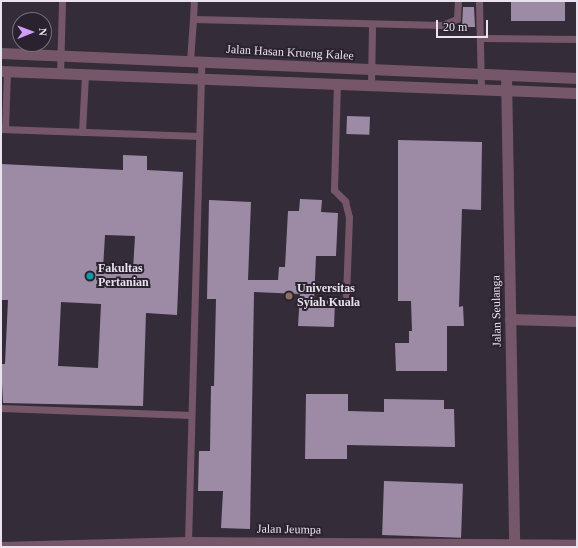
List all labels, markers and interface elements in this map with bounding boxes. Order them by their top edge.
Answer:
north arrow [12,12,52,52]
scale bar [438,12,490,38]
text: 20 m [443,20,467,34]
text: N [37,28,49,36]
street label: Jalan Hasan Krueng Kalee [226,42,354,64]
place label: Fakultas Pertanian [98,262,149,290]
marker: Fakultas Pertanian [85,271,95,281]
street label: Jalan Seulanga [489,275,505,347]
place label: Universitas Syiah Kuala [297,282,360,310]
marker: Universitas Syiah Kuala [284,291,294,301]
street label: Jalan Jeumpa [257,522,321,538]

